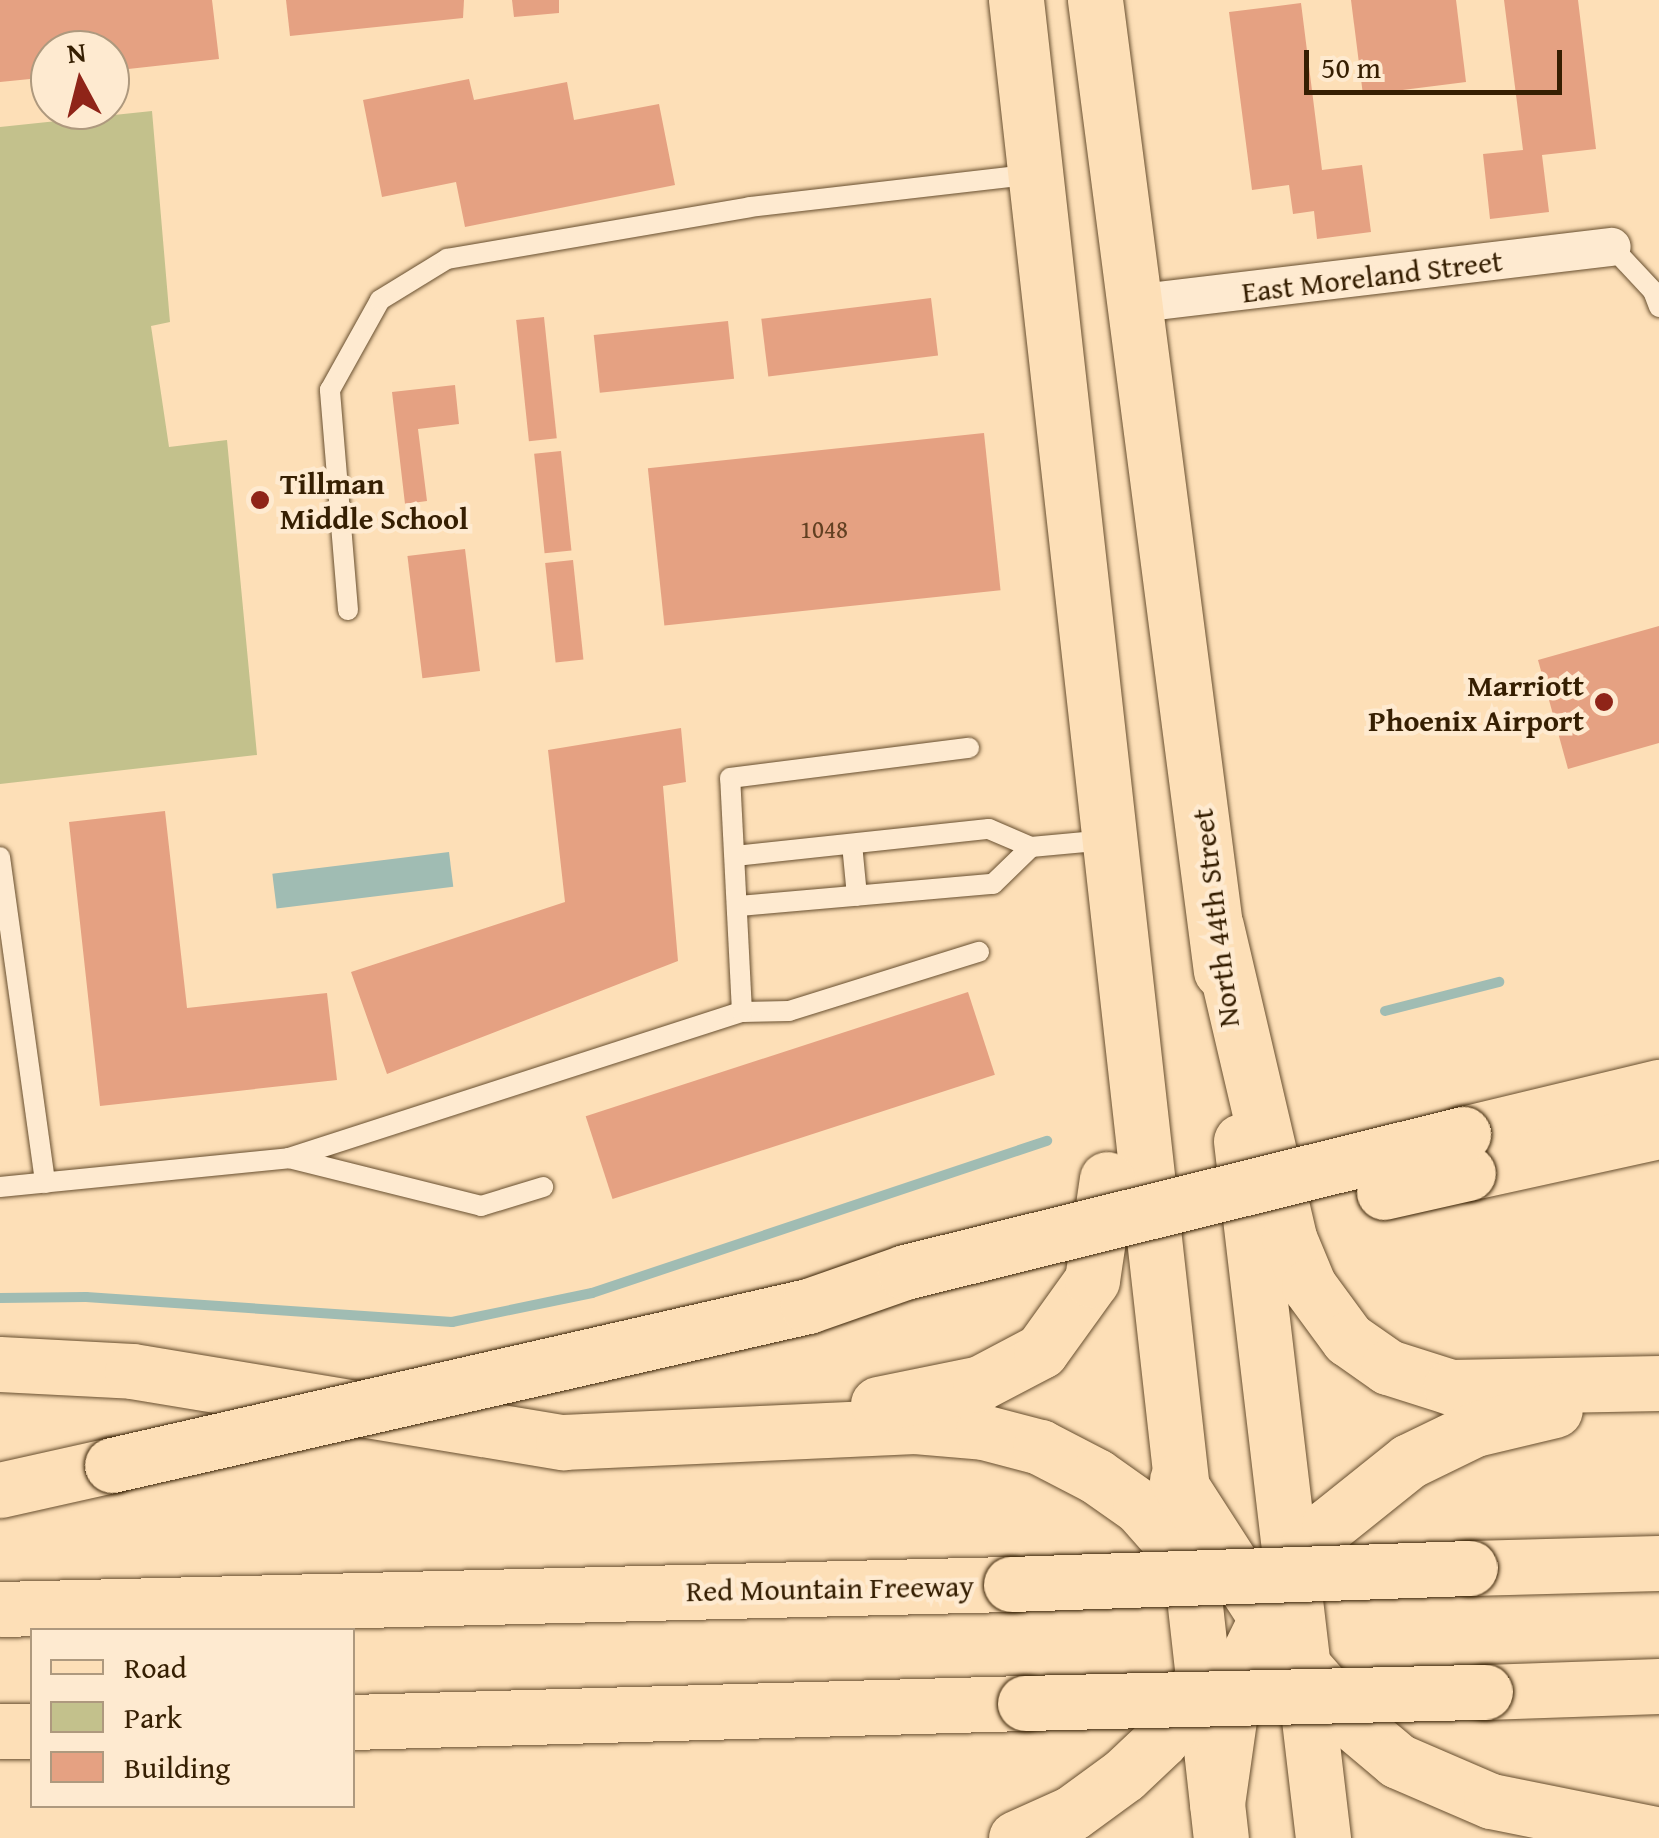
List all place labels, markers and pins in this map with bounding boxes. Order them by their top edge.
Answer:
place label: Tillman Middle School [280,465,468,536]
marker: Tillman Middle School [249,489,271,511]
place label: Marriott Phoenix Airport [1368,667,1584,738]
marker: Marriott Phoenix Airport [1593,691,1615,713]

